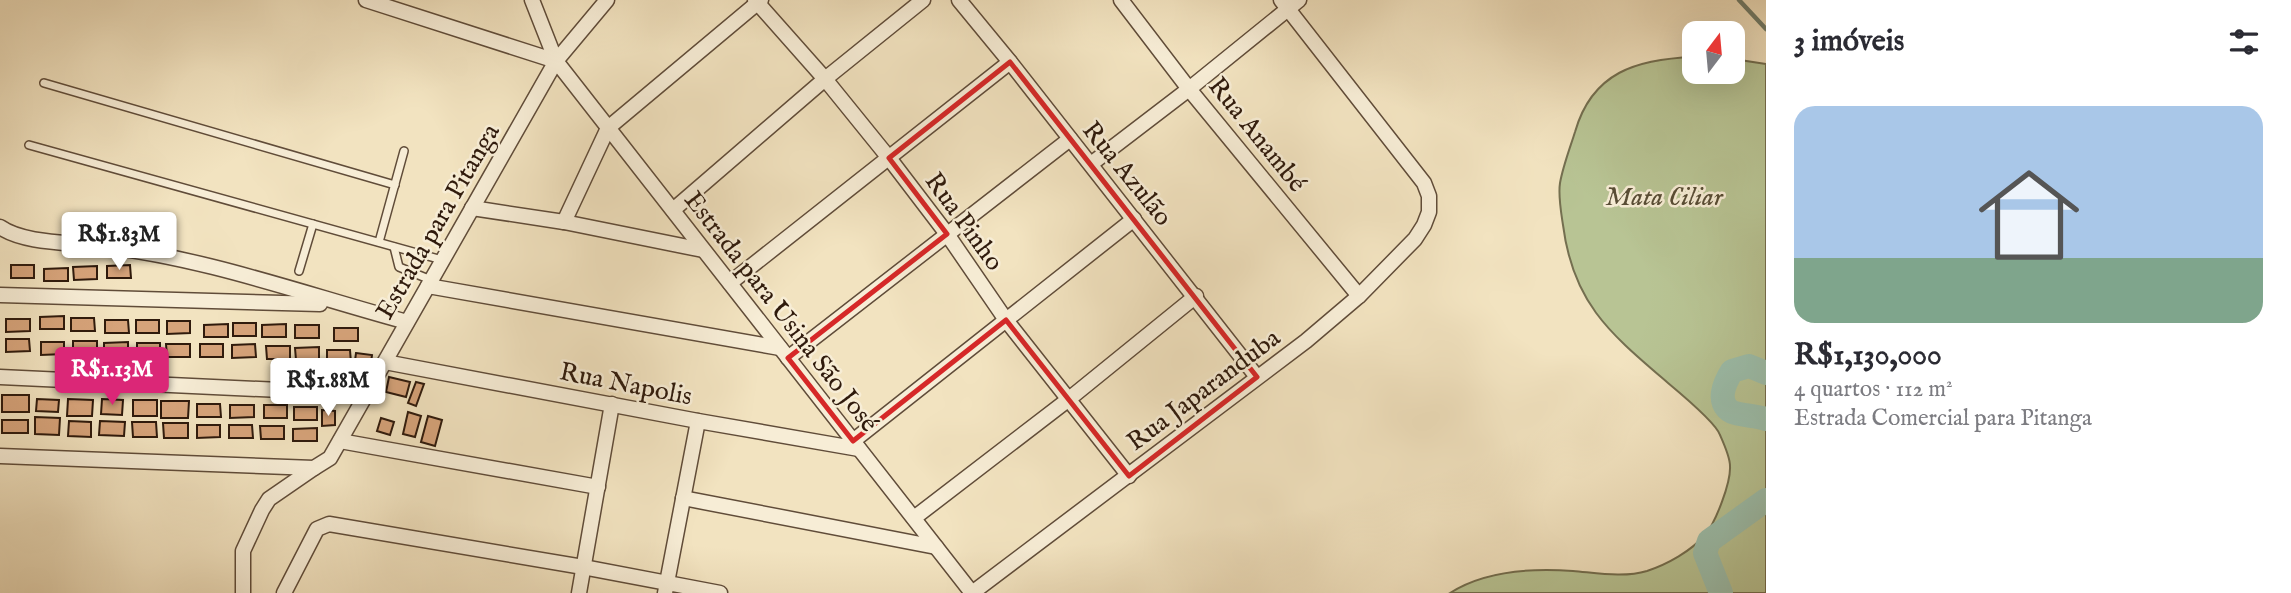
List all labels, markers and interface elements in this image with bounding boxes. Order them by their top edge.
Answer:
north arrow [1682,21,1745,84]
map controls [1682,21,1745,84]
text: 3 imóveis [1794,23,1904,61]
icon: filters [2225,23,2263,61]
street label: Rua Anambé [1200,71,1313,199]
street label: Rua Azulão [1075,115,1179,233]
street label: Estrada para Pitanga [369,117,508,326]
icon: home [1966,152,2092,278]
street label: Rua Pinho [917,166,1011,278]
park label: Mata Ciliar [1605,181,1724,214]
street label: Estrada para Usina São José [676,185,885,439]
pin: R$1.83M [54,212,184,272]
text: R$1.83M [78,220,160,249]
street label: Rua Japaranduba [1121,321,1288,459]
text: R$1,130,000 [1794,337,1942,375]
pin: R$1.13M [47,348,177,407]
text: R$1.13M [71,355,153,384]
street label: Rua Napolis [557,355,695,413]
pin: R$1.88M [263,358,393,418]
text: R$1.88M [286,366,370,395]
text: 4 quartos · 112 m² [1794,375,1953,404]
text: Estrada Comercial para Pitanga [1794,404,2092,433]

